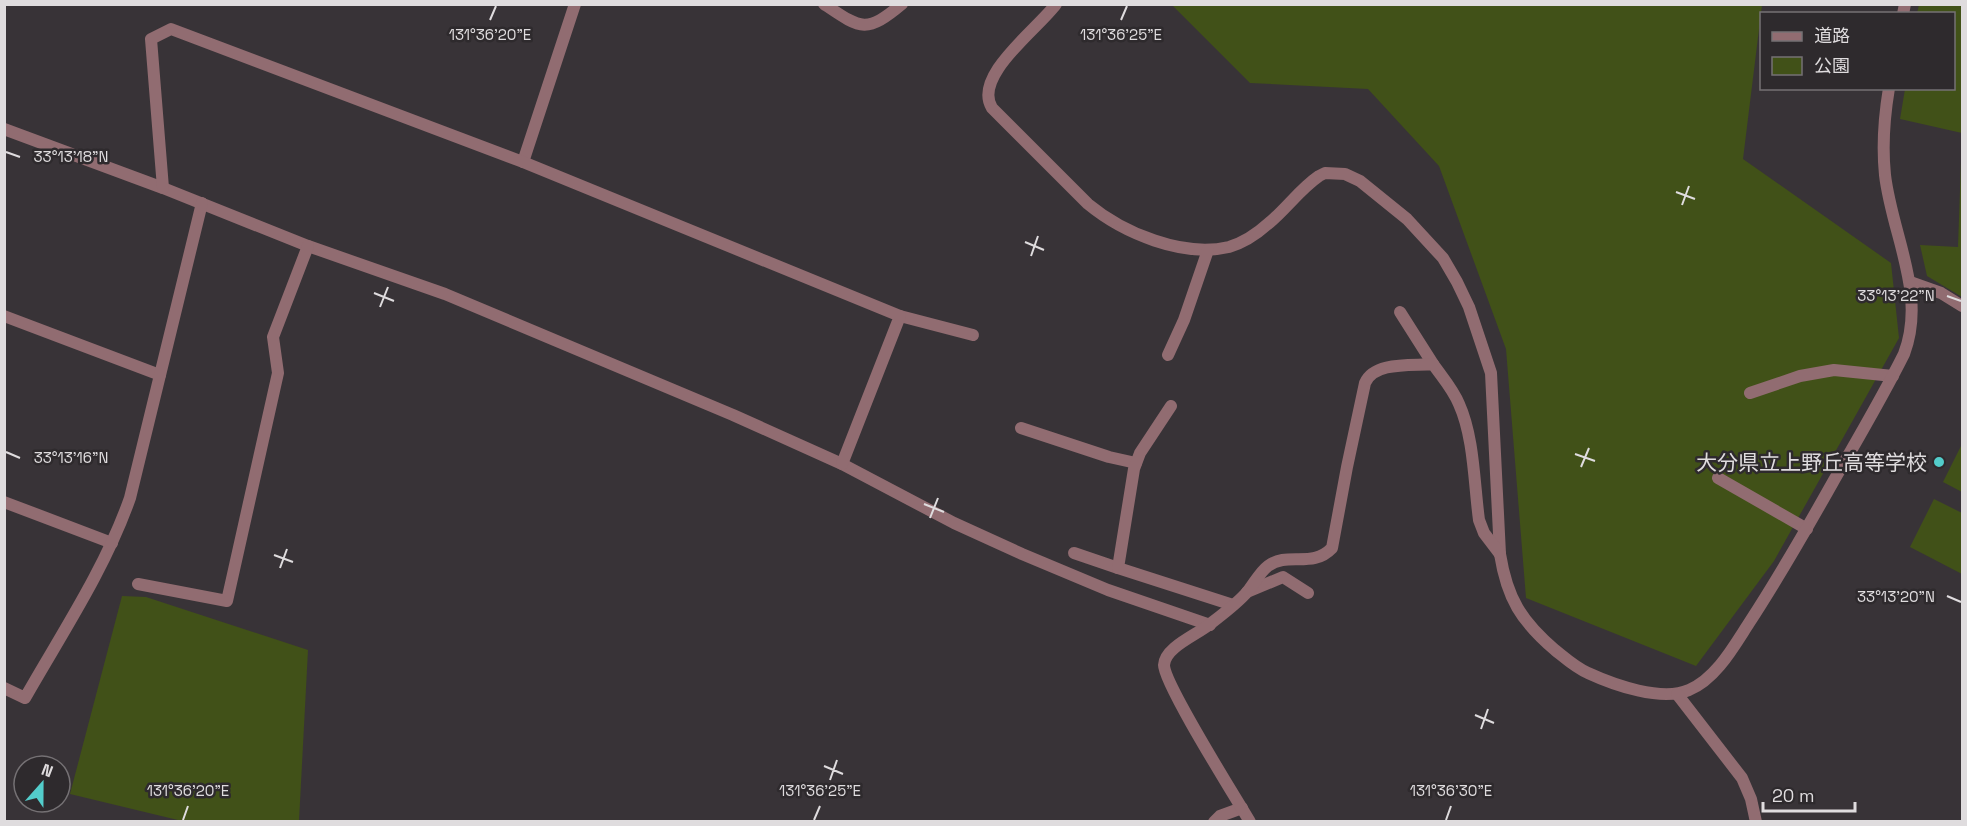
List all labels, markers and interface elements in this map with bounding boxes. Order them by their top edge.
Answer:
legend [1760,12,1955,90]
text: 道路 [1814,24,1850,47]
text: 131°36'20"E [449,25,531,44]
text: 131°36'25"E [1080,25,1162,44]
text: 公園 [1814,54,1850,77]
text: 33°13'18"N [34,147,108,166]
text: 33°13'22"N [1857,286,1935,305]
text: 33°13'16"N [34,448,108,467]
place label: 大分県立上野丘高等学校 [1696,449,1927,476]
marker: 大分県立上野丘高等学校 [1932,455,1946,469]
text: 33°13'20"N [1857,587,1935,606]
north arrow [12,754,72,814]
text: N [38,759,56,782]
scale bar [1763,775,1854,813]
text: 131°36'20"E [147,781,229,800]
text: 131°36'25"E [779,781,861,800]
text: 131°36'30"E [1410,781,1492,800]
text: 20 m [1772,784,1815,807]

